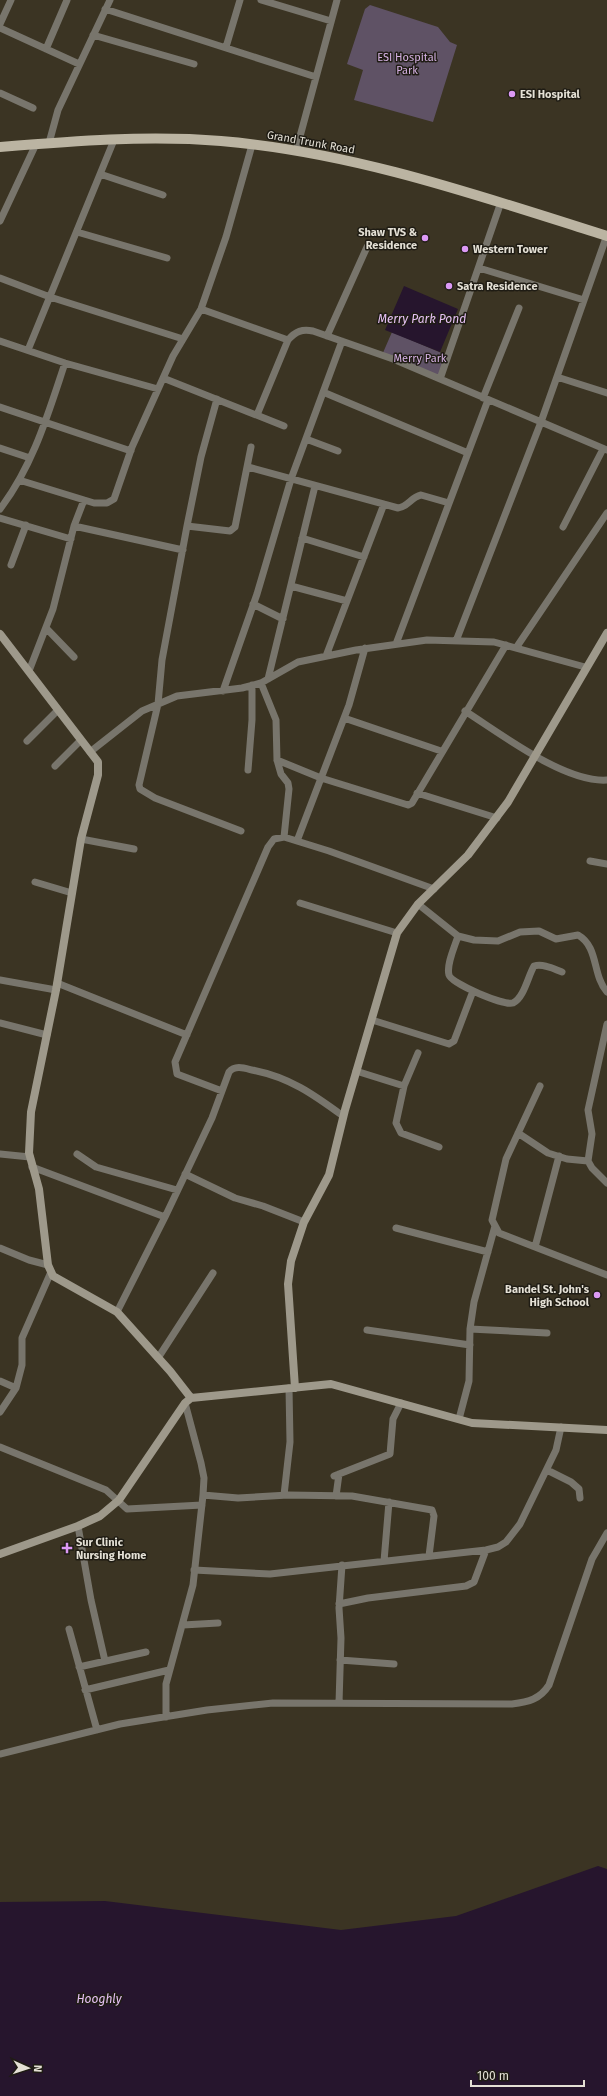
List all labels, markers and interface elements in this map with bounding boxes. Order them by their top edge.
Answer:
park label: ESI Hospital Park [377,51,437,77]
place label: ESI Hospital [520,88,581,101]
marker: ESI Hospital [507,89,517,99]
street label: Grand Trunk Road [266,128,356,157]
place label: Shaw TVS & Residence [358,226,418,252]
marker: Shaw TVS & Residence [420,233,430,243]
place label: Western Tower [473,243,548,256]
marker: Western Tower [460,244,470,254]
place label: Satra Residence [457,280,537,293]
marker: Satra Residence [444,281,454,291]
water label: Merry Park Pond [378,312,466,326]
park label: Merry Park [393,352,447,365]
place label: Bandel St. John's High School [505,1283,590,1309]
marker: Bandel St. John's High School [592,1290,602,1300]
place label: Sur Clinic Nursing Home [76,1536,146,1562]
marker: Sur Clinic Nursing Home [61,1542,73,1554]
water label: Hooghly [76,1992,123,2006]
north arrow [8,2048,48,2088]
scale bar [471,2062,584,2088]
text: N [31,2065,44,2072]
text: 100 m [477,2069,509,2083]

